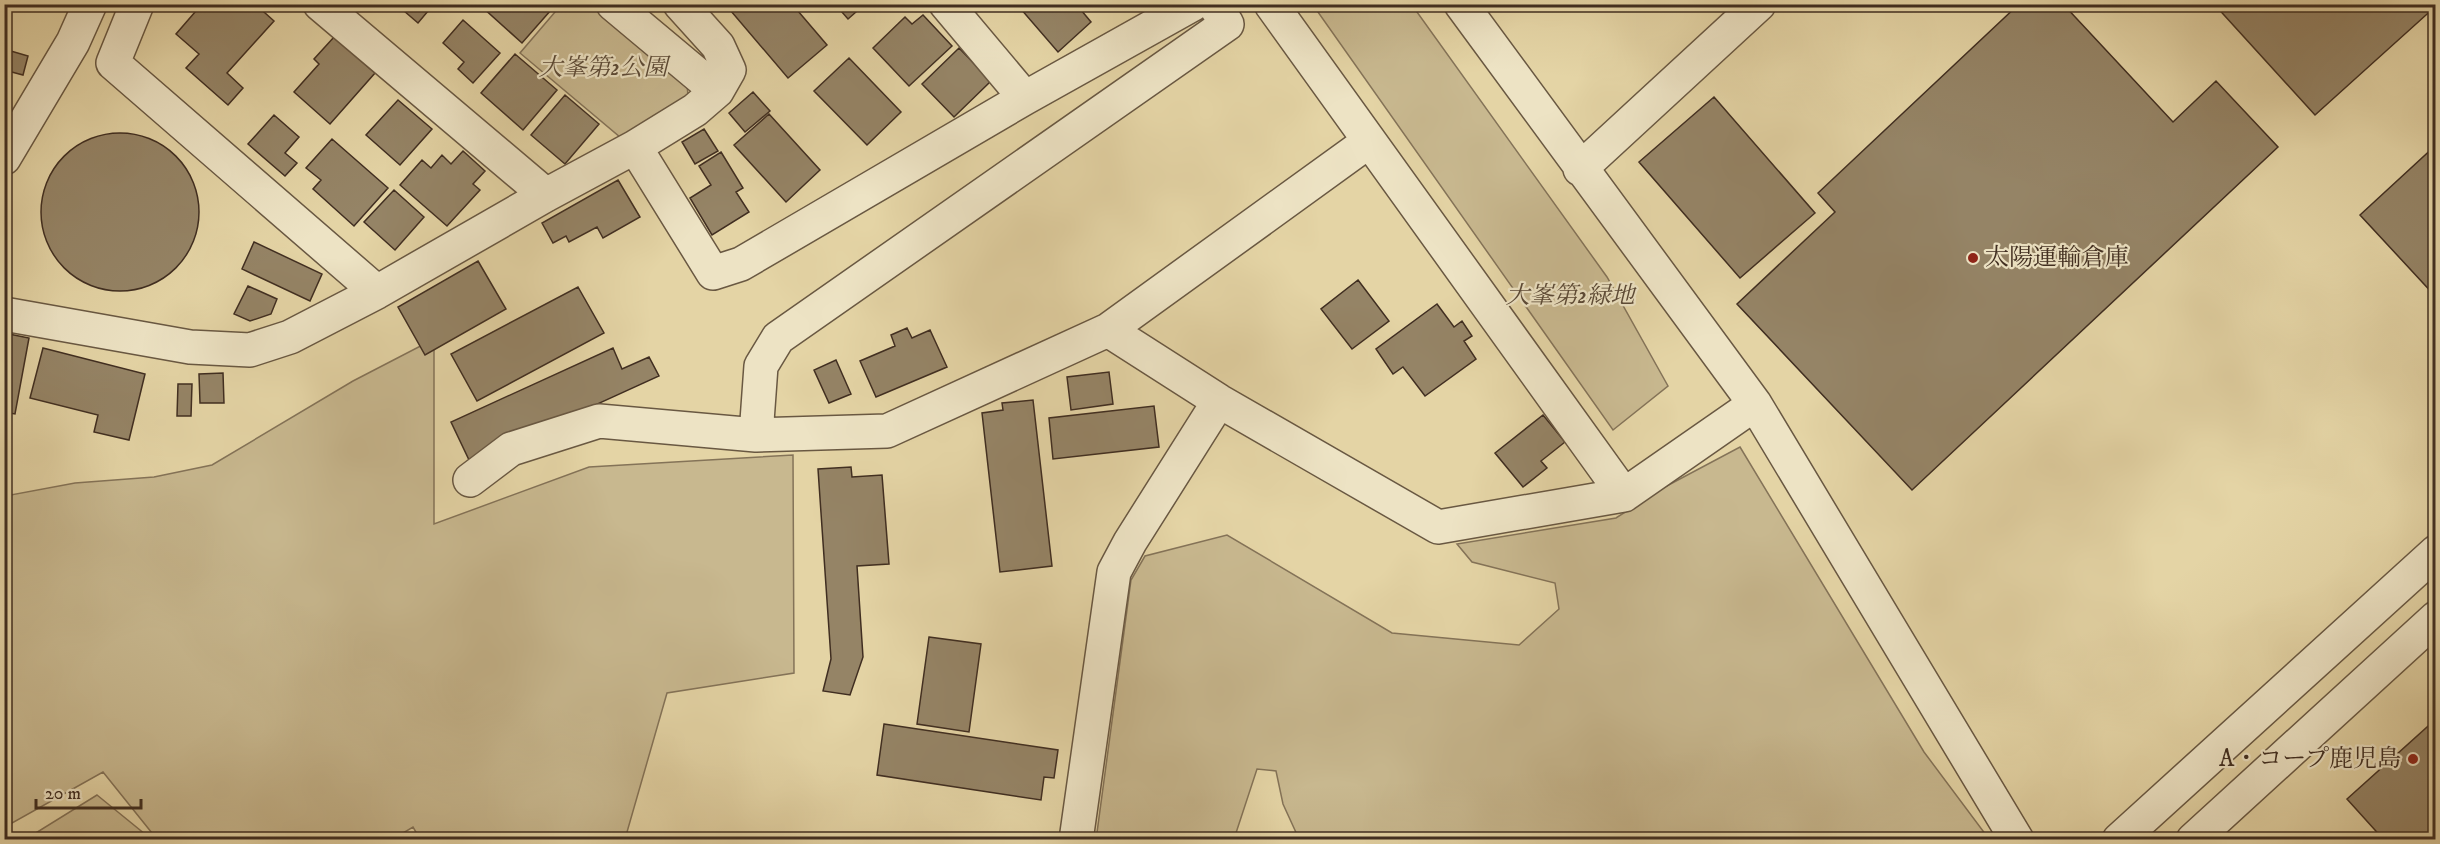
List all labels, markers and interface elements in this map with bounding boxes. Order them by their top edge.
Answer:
park label: 大峯第2公園 [538,53,672,83]
place label: 太陽運輸倉庫 [1985,243,2129,273]
marker: 太陽運輸倉庫 [1966,251,1980,265]
park label: 大峯第2緑地 [1505,281,1638,311]
place label: A・コープ鹿児島 [2219,744,2401,774]
marker: A・コープ鹿児島 [2406,752,2420,766]
scale bar [36,772,141,810]
text: 20 m [45,783,81,805]

